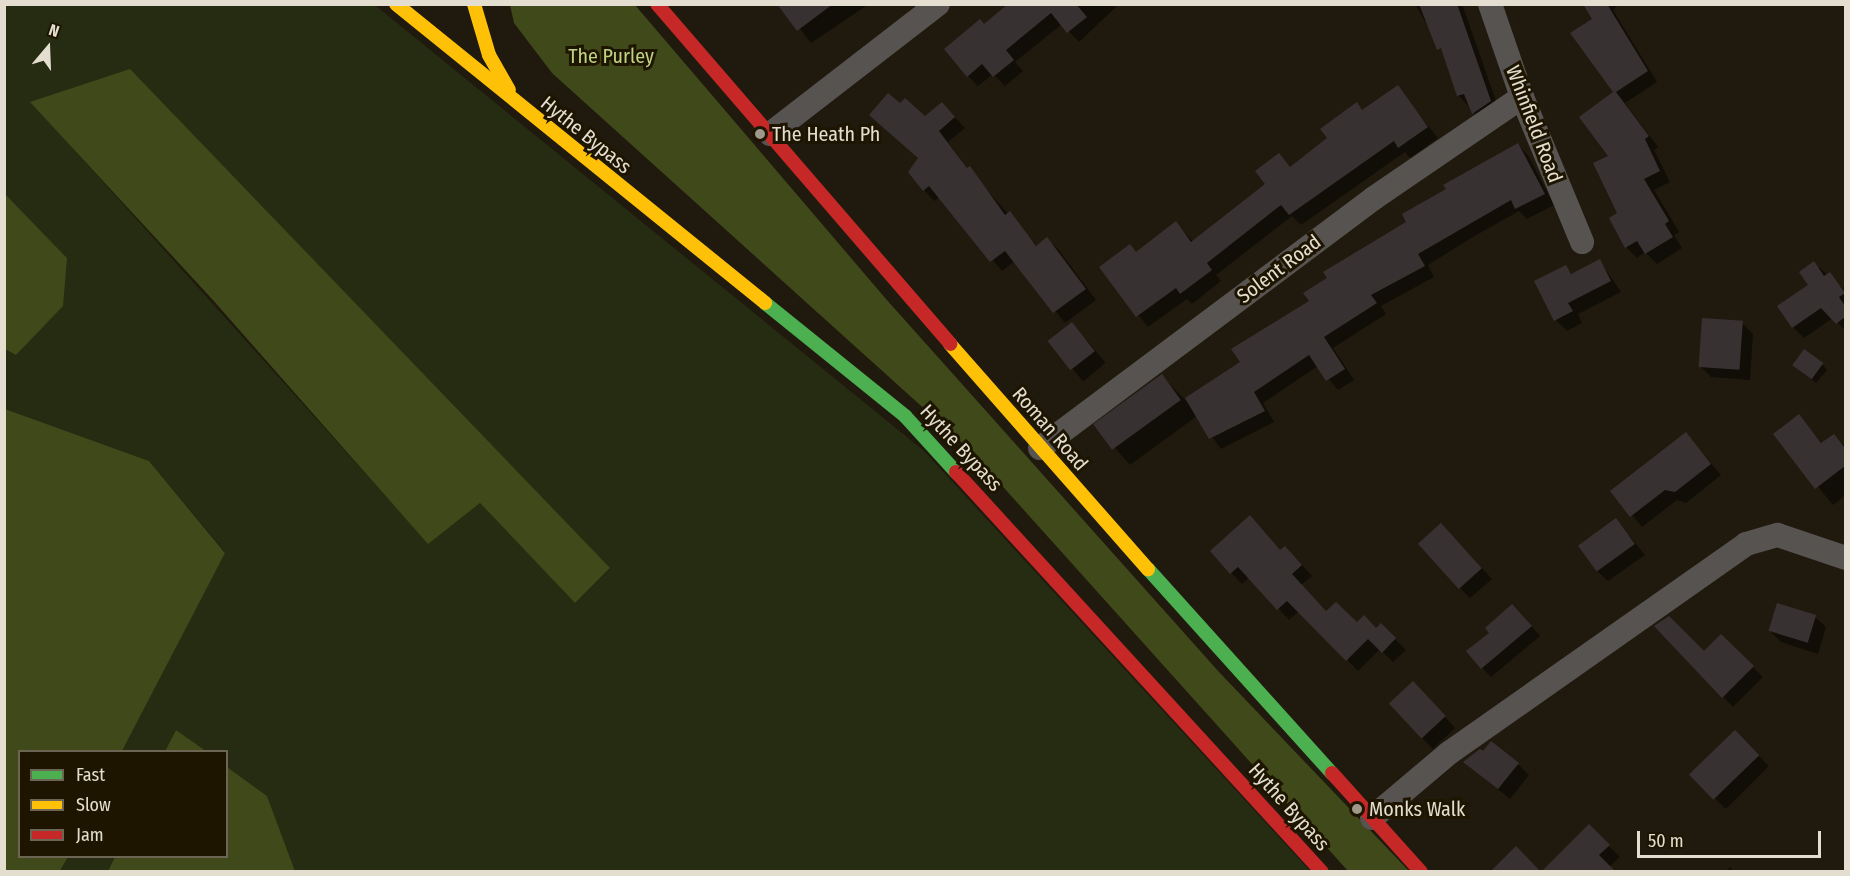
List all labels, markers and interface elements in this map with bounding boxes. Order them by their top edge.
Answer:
north arrow [18,18,78,78]
text: N [46,20,62,41]
park label: The Purley [568,44,654,68]
street label: Whinfield Road [1501,62,1567,186]
street label: Hythe Bypass [536,91,636,179]
place label: The Heath Ph [772,122,880,146]
marker: The Heath Ph [753,127,767,141]
street label: Solent Road [1232,230,1326,308]
street label: Roman Road [1007,382,1093,476]
street label: Hythe Bypass [915,400,1007,496]
legend [18,750,228,858]
street label: Hythe Bypass [1243,758,1335,856]
text: Fast [76,764,105,786]
text: Slow [76,794,111,816]
place label: Monks Walk [1369,797,1465,821]
marker: Monks Walk [1350,802,1364,816]
scale bar [1640,819,1824,857]
text: Jam [76,824,104,846]
text: 50 m [1648,830,1684,852]

